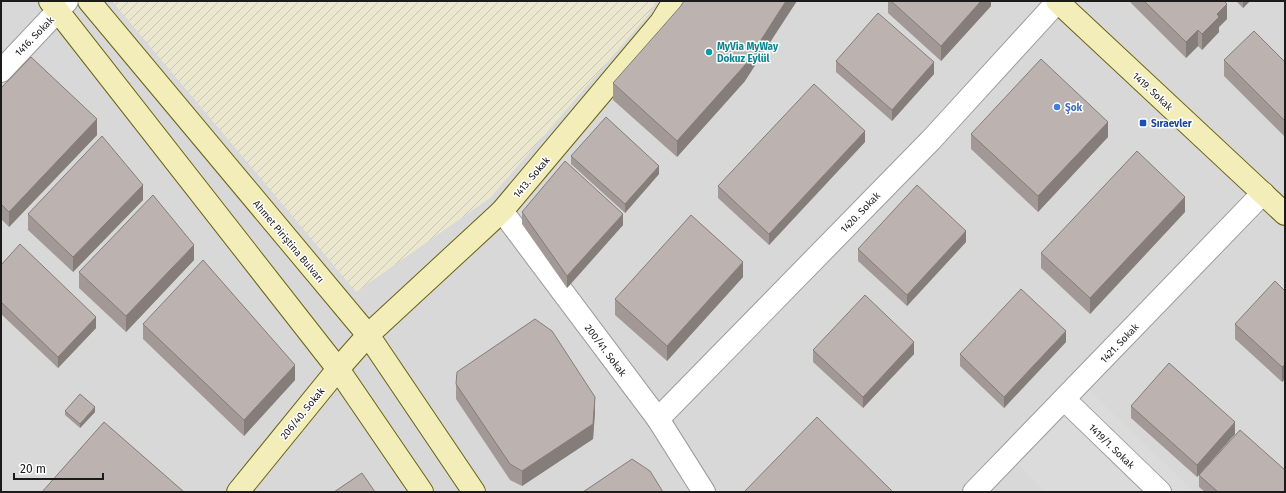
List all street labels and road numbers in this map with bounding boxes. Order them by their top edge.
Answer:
street label: 1416. Sokak [13,14,57,59]
street label: 1419. Sokak [1130,70,1176,114]
street label: 1413. Sokak [511,154,553,201]
street label: 1420. Sokak [838,189,884,236]
street label: Ahmet Piriştina Bulvarı [250,198,326,285]
street label: 1421. Sokak [1098,321,1142,366]
street label: 200/41. Sokak [582,322,629,380]
street label: 206/40. Sokak [278,385,328,442]
street label: 1419/1. Sokak [1086,422,1137,472]

